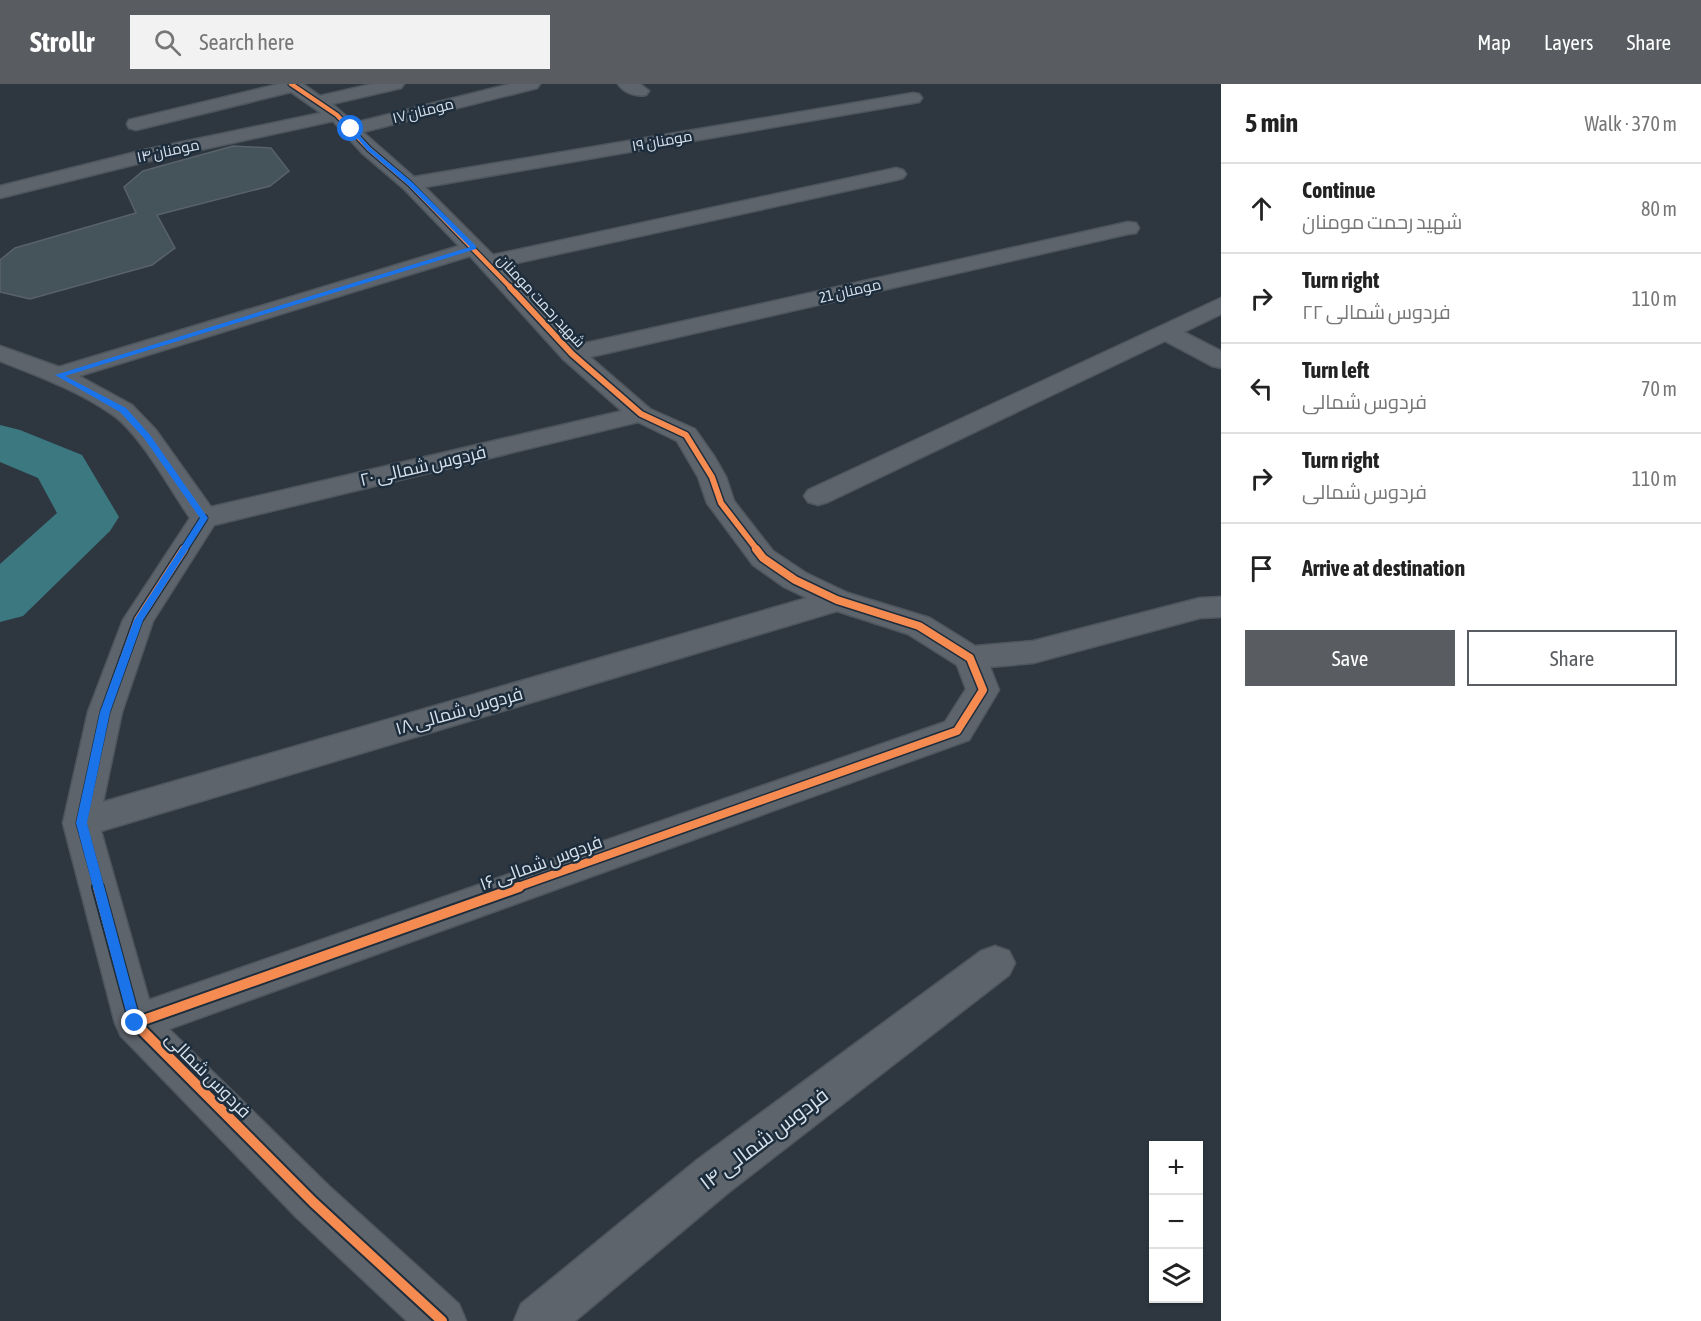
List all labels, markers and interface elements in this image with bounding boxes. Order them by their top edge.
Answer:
search box [130,15,550,69]
text: Strollr [30,26,94,58]
icon: search [151,26,184,59]
text: Search here [199,29,294,55]
text: Map [1477,30,1511,54]
text: Layers [1544,30,1594,54]
text: Share [1627,30,1671,54]
street label: مومنان ۱۷ [390,95,456,128]
text: 5 min [1245,108,1298,138]
text: Walk · 370 m [1585,112,1677,135]
route start [337,115,363,141]
street label: مومنان ۱۹ [630,127,694,156]
street label: مومنان ۱۴ [135,136,201,167]
text: Continue [1302,177,1376,203]
icon: ahead [1245,192,1278,225]
text: 80 m [1641,197,1677,220]
text: شهید رحمت مومنان [1302,210,1462,233]
street label: شهید رحمت مومنان [493,251,589,352]
text: Turn right [1302,267,1379,293]
street label: مومنان 21 [817,275,883,308]
icon: right [1245,282,1278,315]
text: 110 m [1632,287,1677,310]
text: فردوس شمالی ۲۲ [1302,300,1451,323]
text: Turn left [1302,357,1369,383]
icon: left [1245,372,1278,405]
text: 70 m [1641,377,1677,400]
text: فردوس شمالی [1302,390,1427,413]
street label: فردوس شمالی ۲۰ [358,441,488,491]
text: Turn right [1302,447,1379,473]
icon: right [1245,462,1278,495]
text: 110 m [1632,467,1677,490]
text: فردوس شمالی [1302,480,1427,503]
icon: arrive [1245,552,1278,585]
text: Arrive at destination [1302,555,1465,581]
button: Save [1245,630,1455,686]
button: Share [1467,630,1677,686]
street label: فردوس شمالی ۱۸ [393,682,525,740]
street label: فردوس شمالی ۱۶ [477,831,605,895]
route end [121,1009,147,1035]
street label: فردوس شمالی [161,1028,255,1122]
street label: فردوس شمالی ۱۴ [695,1082,833,1196]
map controls [1149,1141,1203,1303]
button: + [1149,1141,1203,1195]
button: − [1149,1195,1203,1249]
button: layers [1149,1249,1203,1303]

